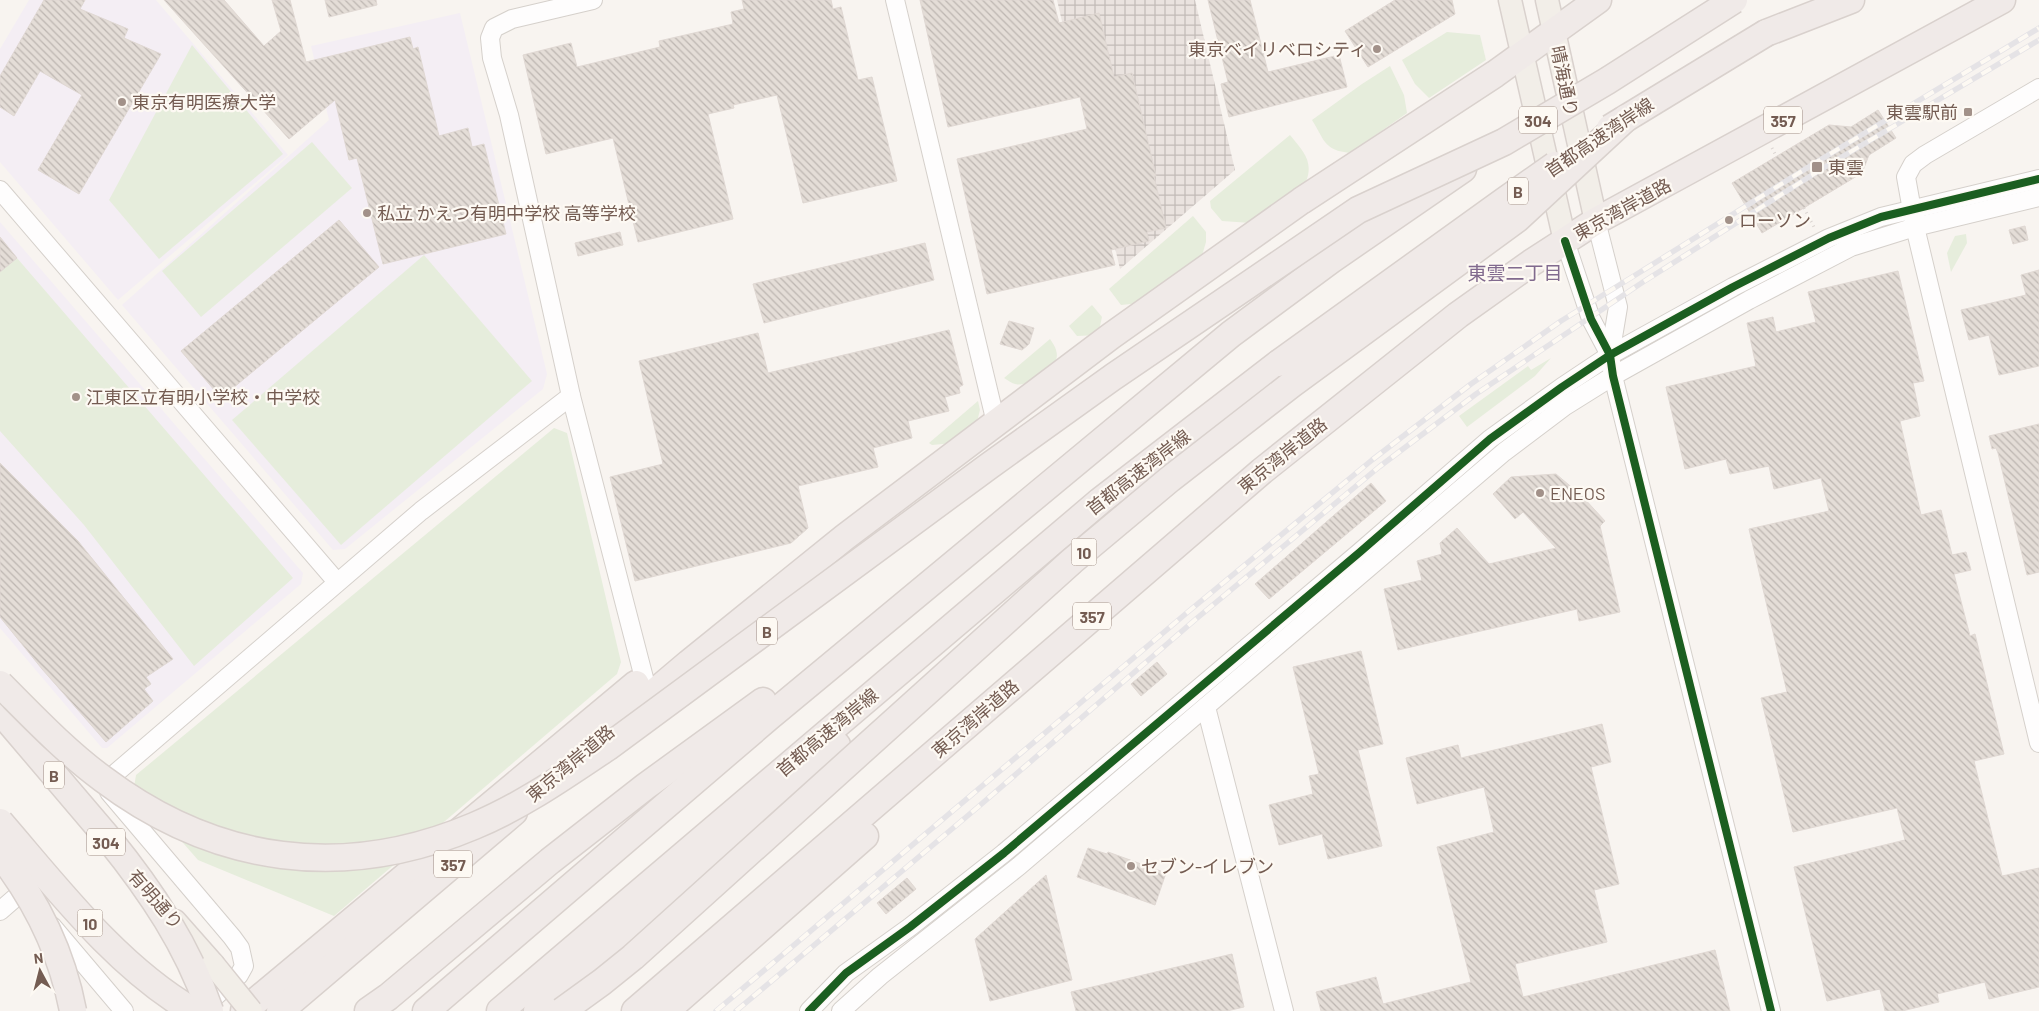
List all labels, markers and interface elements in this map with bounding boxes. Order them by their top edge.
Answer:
place label: 東京ベイリベロシティ [1188,38,1367,60]
marker: 東京ベイリベロシティ [1371,43,1383,55]
street label: 晴海通り [1547,43,1583,119]
place label: 東京有明医療大学 [132,91,276,113]
street label: 首都高速湾岸線 [1541,93,1657,181]
marker: 東京有明医療大学 [116,96,128,108]
place label: 東雲駅前 [1886,101,1958,123]
road number: 304 [1519,106,1557,134]
road number: 357 [1764,106,1802,134]
marker: 東雲駅前 [1962,106,1974,118]
place label: 東雲 [1828,156,1864,178]
marker: 東雲 [1810,160,1824,174]
street label: 東京湾岸道路 [1569,173,1675,245]
road number: B [1508,178,1528,205]
place label: 私立 かえつ有明中学校 高等学校 [377,202,636,224]
marker: 私立 かえつ有明中学校 高等学校 [361,207,373,219]
place label: ローソン [1739,209,1811,231]
marker: ローソン [1723,214,1735,226]
district label: 東雲二丁目 [1467,261,1563,284]
place label: 江東区立有明小学校・中学校 [86,386,320,408]
marker: 江東区立有明小学校・中学校 [70,391,82,403]
street label: 東京湾岸道路 [1233,412,1331,498]
street label: 首都高速湾岸線 [1082,425,1194,519]
place label: ENEOS [1550,482,1605,504]
marker: ENEOS [1534,487,1546,499]
road number: 10 [1072,538,1096,566]
road number: 357 [1073,602,1111,630]
road number: B [757,618,777,644]
street label: 東京湾岸道路 [927,674,1023,762]
street label: 首都高速湾岸線 [772,683,882,781]
street label: 東京湾岸道路 [522,720,618,806]
road number: B [44,762,64,788]
road number: 304 [87,829,125,856]
road number: 357 [434,851,472,878]
place label: セブン-イレブン [1141,855,1274,877]
marker: セブン-イレブン [1125,860,1137,872]
street label: 有明通り [124,865,188,933]
road number: 10 [78,910,102,936]
north arrow [15,946,65,996]
text: N [33,949,44,967]

